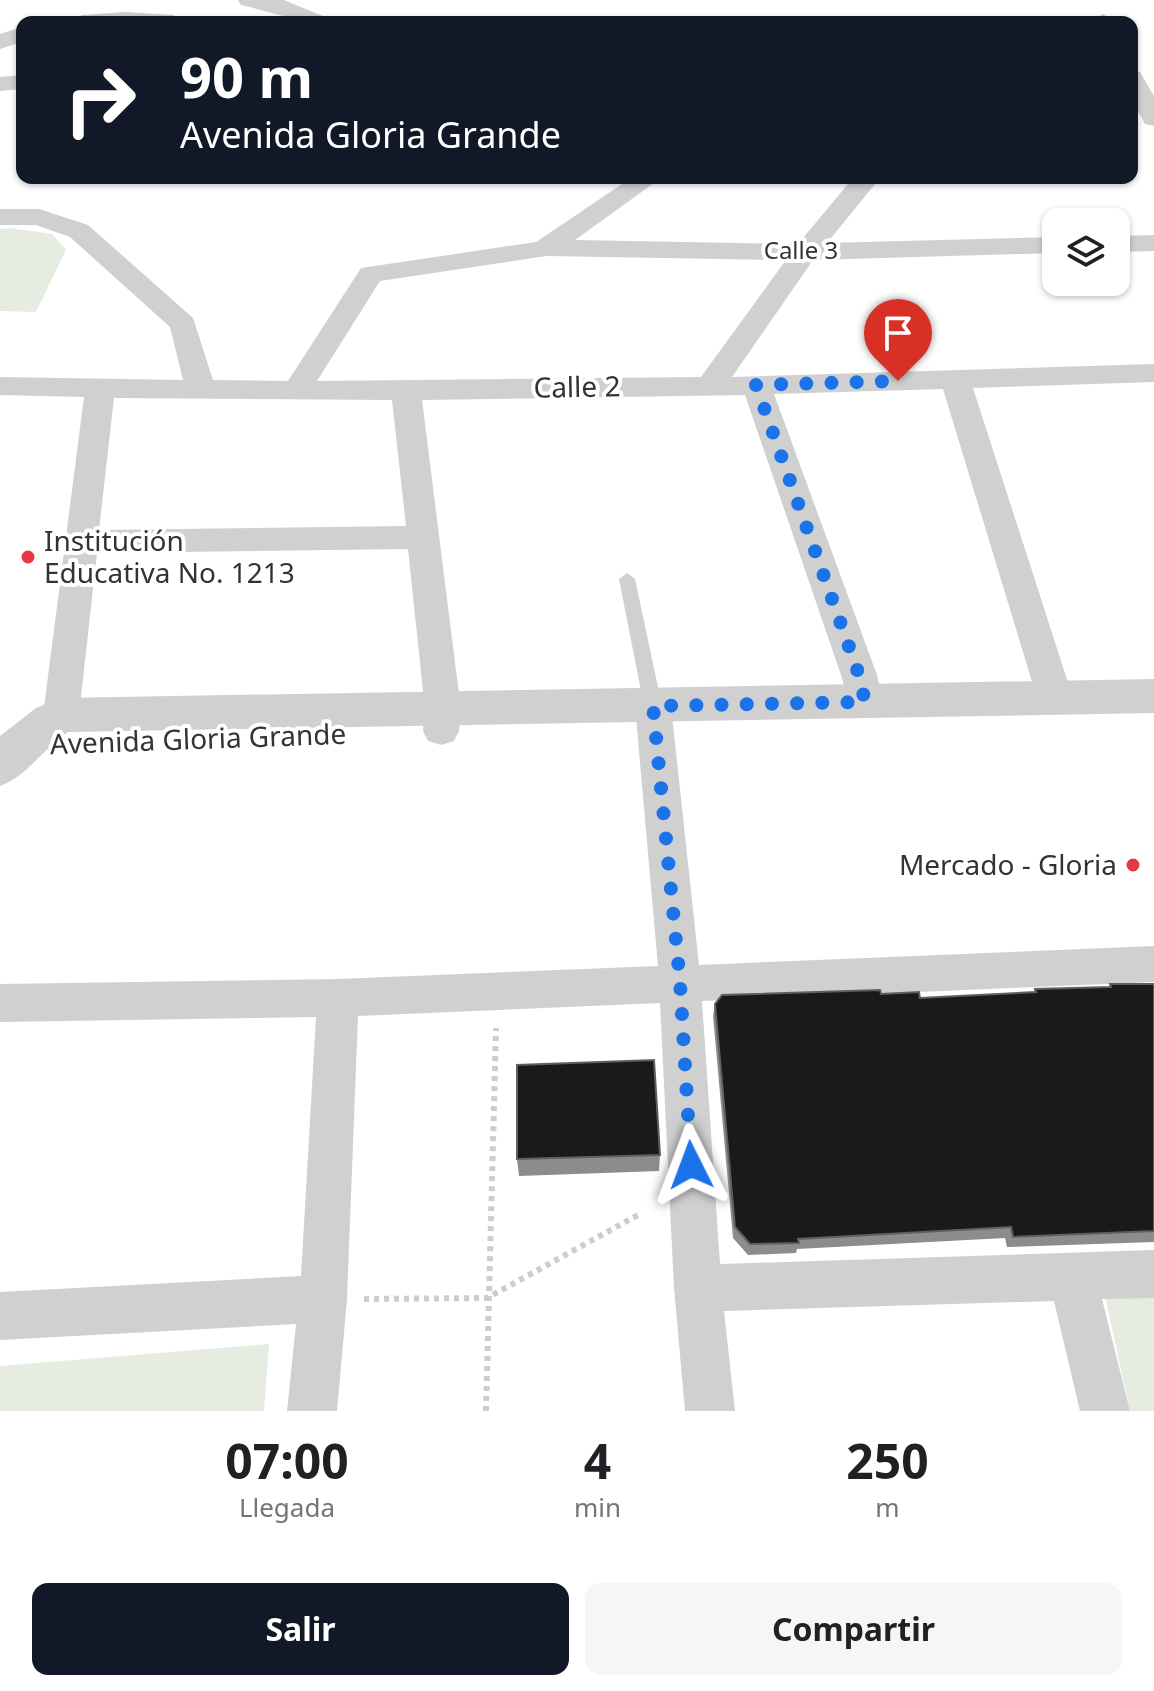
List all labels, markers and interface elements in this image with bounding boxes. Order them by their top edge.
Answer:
text: 90 m [180,38,313,114]
icon: right [48,48,152,152]
text: Avenida Gloria Grande [180,110,561,159]
map controls [1042,208,1130,296]
button: layers [1042,208,1130,296]
street label: Calle 3 [764,233,838,266]
pin [864,299,932,381]
icon: arrive [876,311,920,355]
street label: Calle 2 [533,366,621,406]
place label: Institución Educativa No. 1213 [44,521,295,591]
marker: Institución Educativa No. 1213 [19,548,37,566]
street label: Avenida Gloria Grande [49,714,347,762]
place label: Mercado - Gloria [899,845,1117,883]
marker: Mercado - Gloria [1124,856,1142,874]
position arrow [649,1123,733,1207]
text: 07:00 [225,1428,349,1493]
text: 4 [584,1428,611,1493]
text: 250 [846,1428,929,1493]
text: Llegada [239,1489,335,1525]
text: min [574,1489,621,1525]
text: m [875,1489,900,1525]
button: Salir [32,1583,569,1675]
button: Compartir [585,1583,1122,1675]

